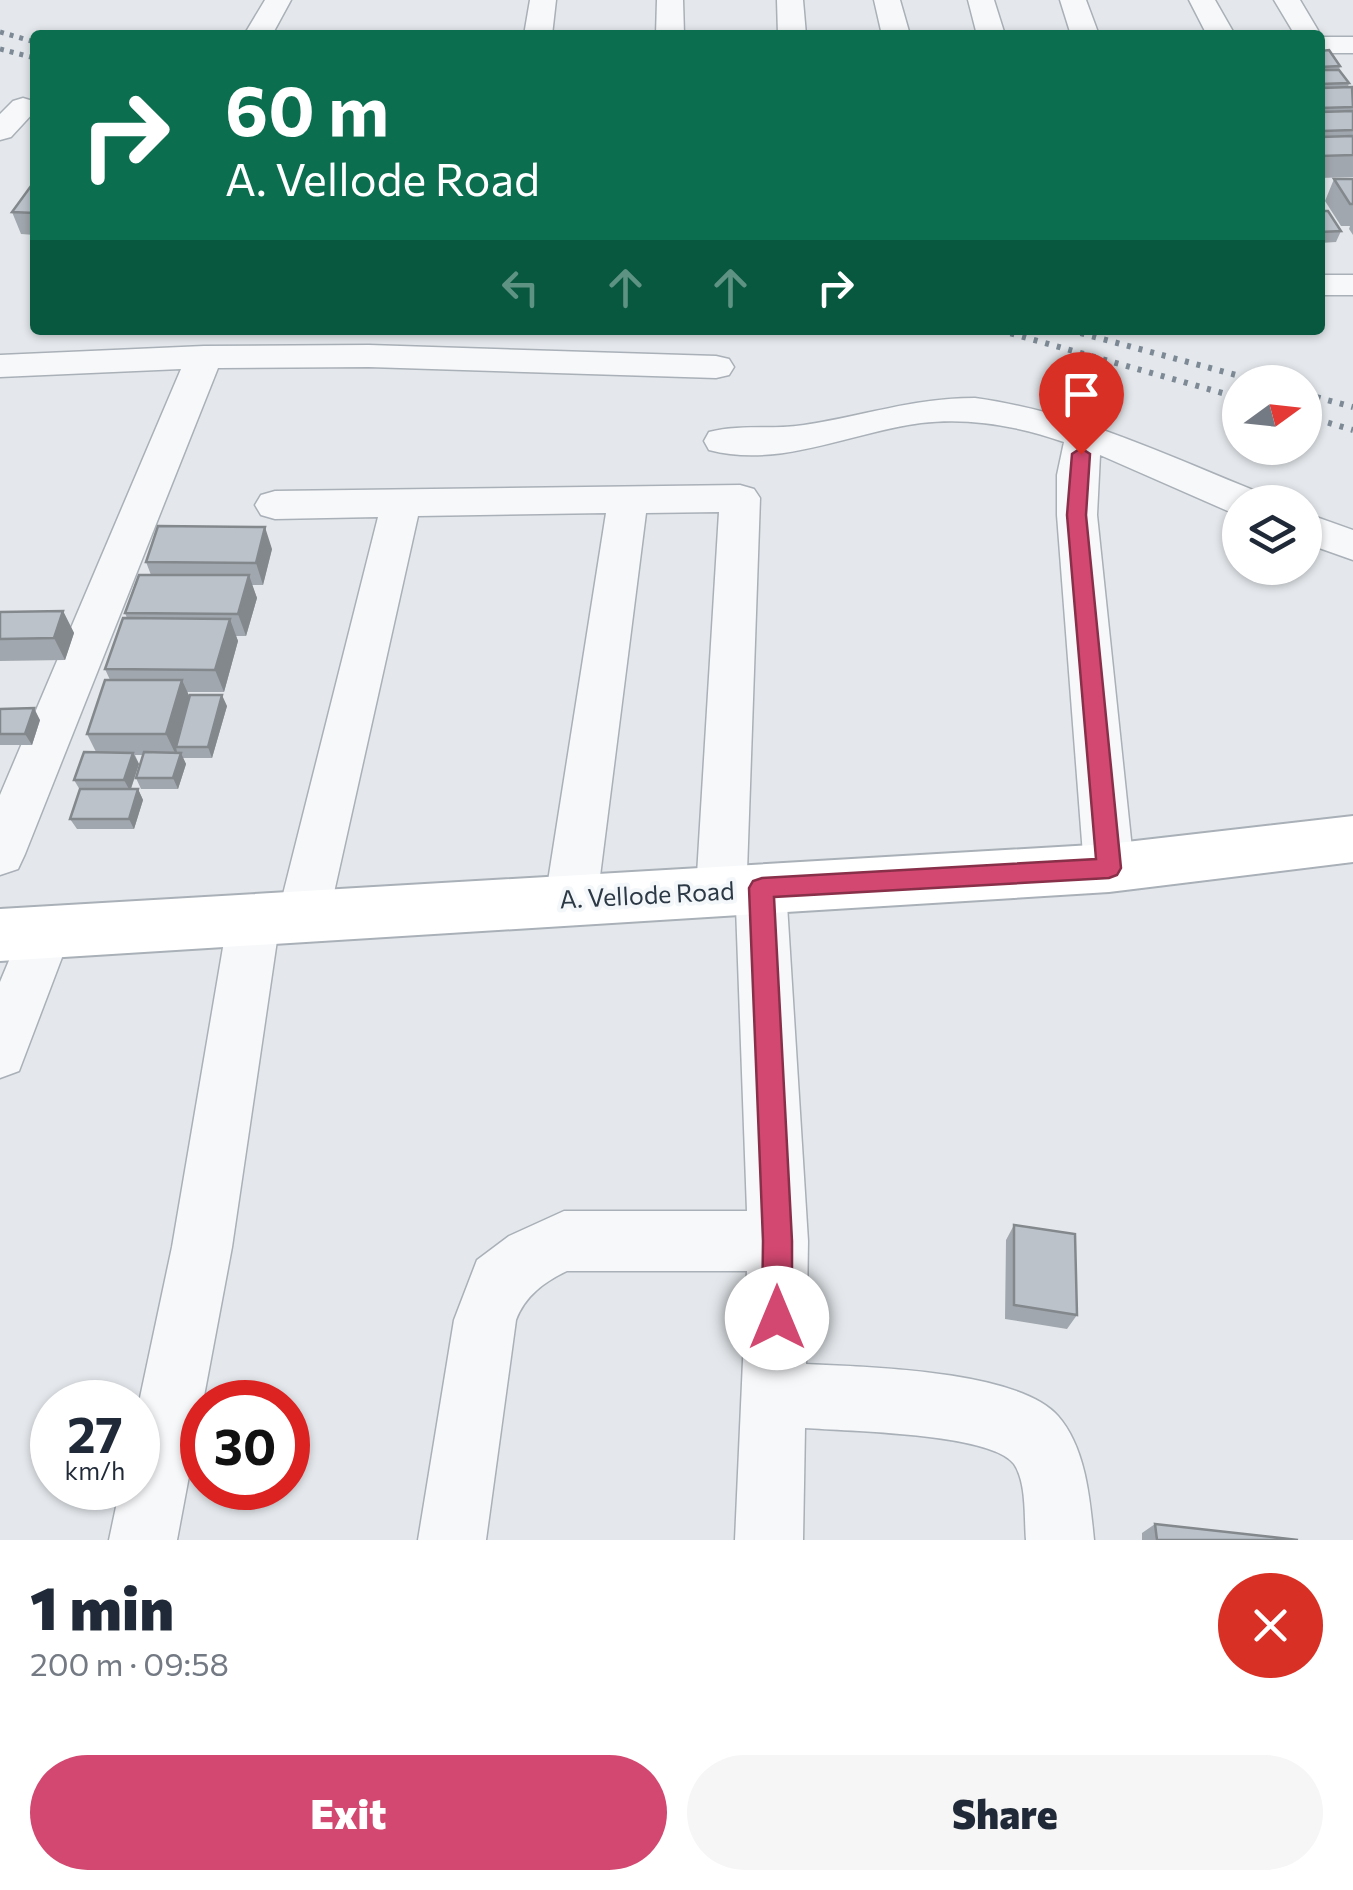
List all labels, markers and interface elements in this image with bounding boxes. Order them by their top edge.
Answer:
text: 60 m [225,65,389,150]
icon: right [60,70,190,200]
text: A. Vellode Road [225,150,540,205]
icon: left [493,260,548,315]
icon: ahead [598,260,653,315]
icon: ahead [703,260,758,315]
icon: right [808,260,863,315]
pin [1039,352,1124,455]
north arrow [1222,365,1322,465]
map controls [1222,365,1322,585]
icon: arrive [1054,367,1109,422]
button: layers [1222,485,1322,585]
street label: A. Vellode Road [559,874,735,914]
position arrow [725,1266,829,1370]
speed limit sign: 30 [180,1380,310,1510]
text: 27 [67,1402,123,1463]
text: km/h [65,1455,125,1485]
text: 1 min [30,1569,174,1642]
button: close [1218,1573,1323,1678]
text: 200 m · 09:58 [30,1643,229,1683]
button: Exit [30,1755,667,1870]
button: Share [687,1755,1323,1870]

